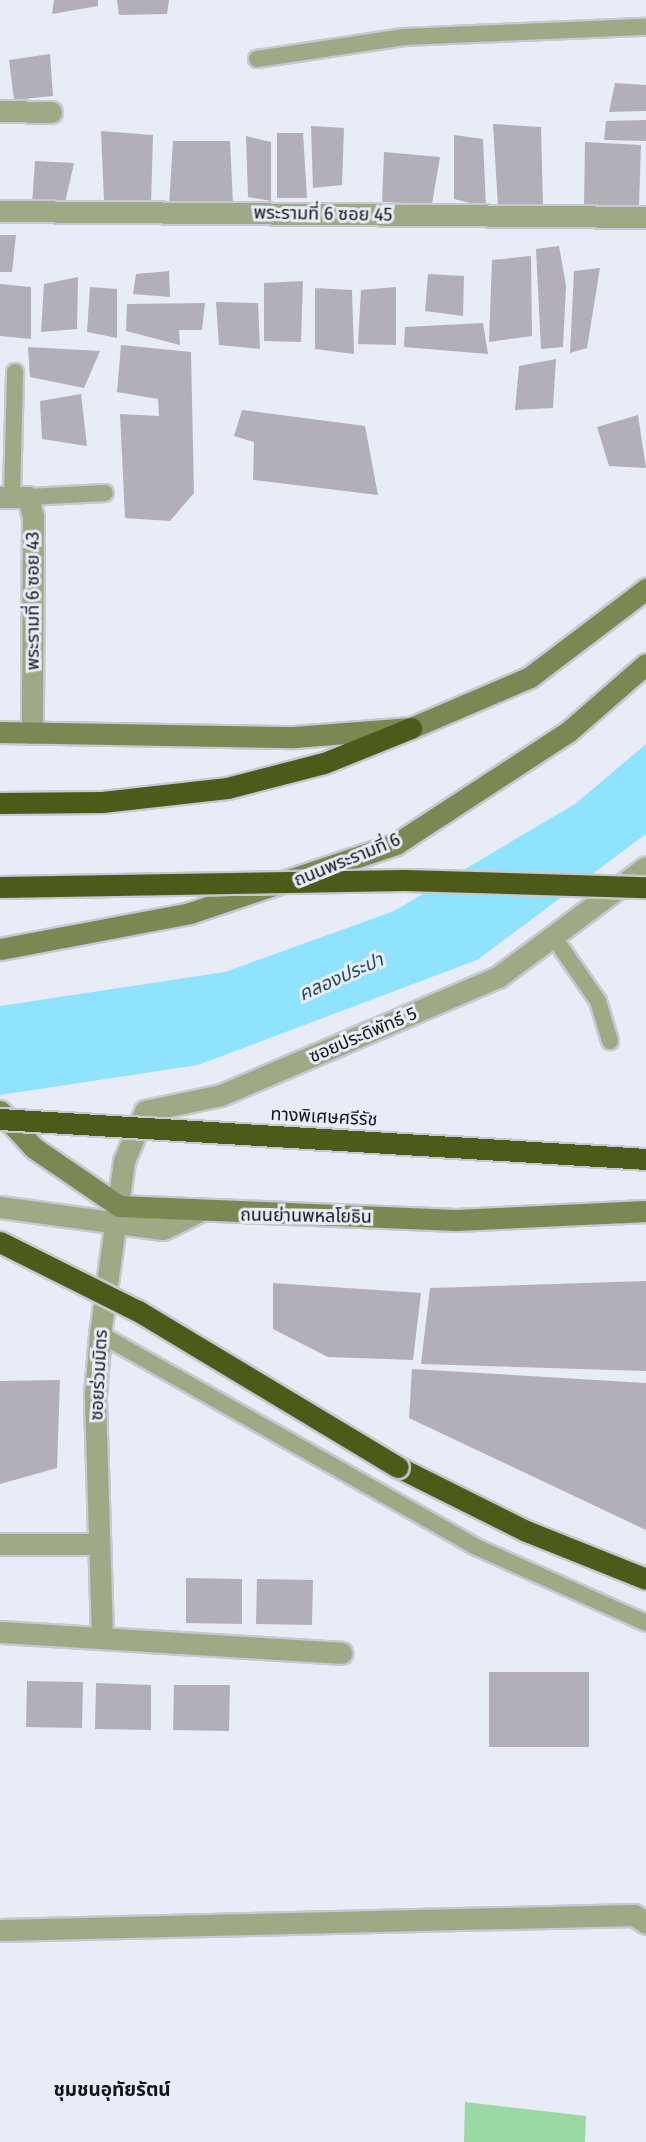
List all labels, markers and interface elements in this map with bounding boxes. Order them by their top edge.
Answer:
street label: พระรามที่ 6 ซอย 45 [253,202,393,226]
street label: พระรามที่ 6 ซอย 43 [22,532,44,670]
street label: ถนนพระรามที่ 6 [291,829,403,891]
water label: คลองประปา [295,948,387,1006]
street label: ซอยประดิพัทธ์ 5 [306,1003,420,1067]
street label: ทางพิเศษศรีรัช [270,1103,378,1131]
street label: ถนนย่านพหลโยธิน [240,1204,372,1228]
street label: ซอยร่วมมิตร [86,1329,112,1421]
district label: ชุมชนอุทัยรัตน์ [53,2079,171,2101]

